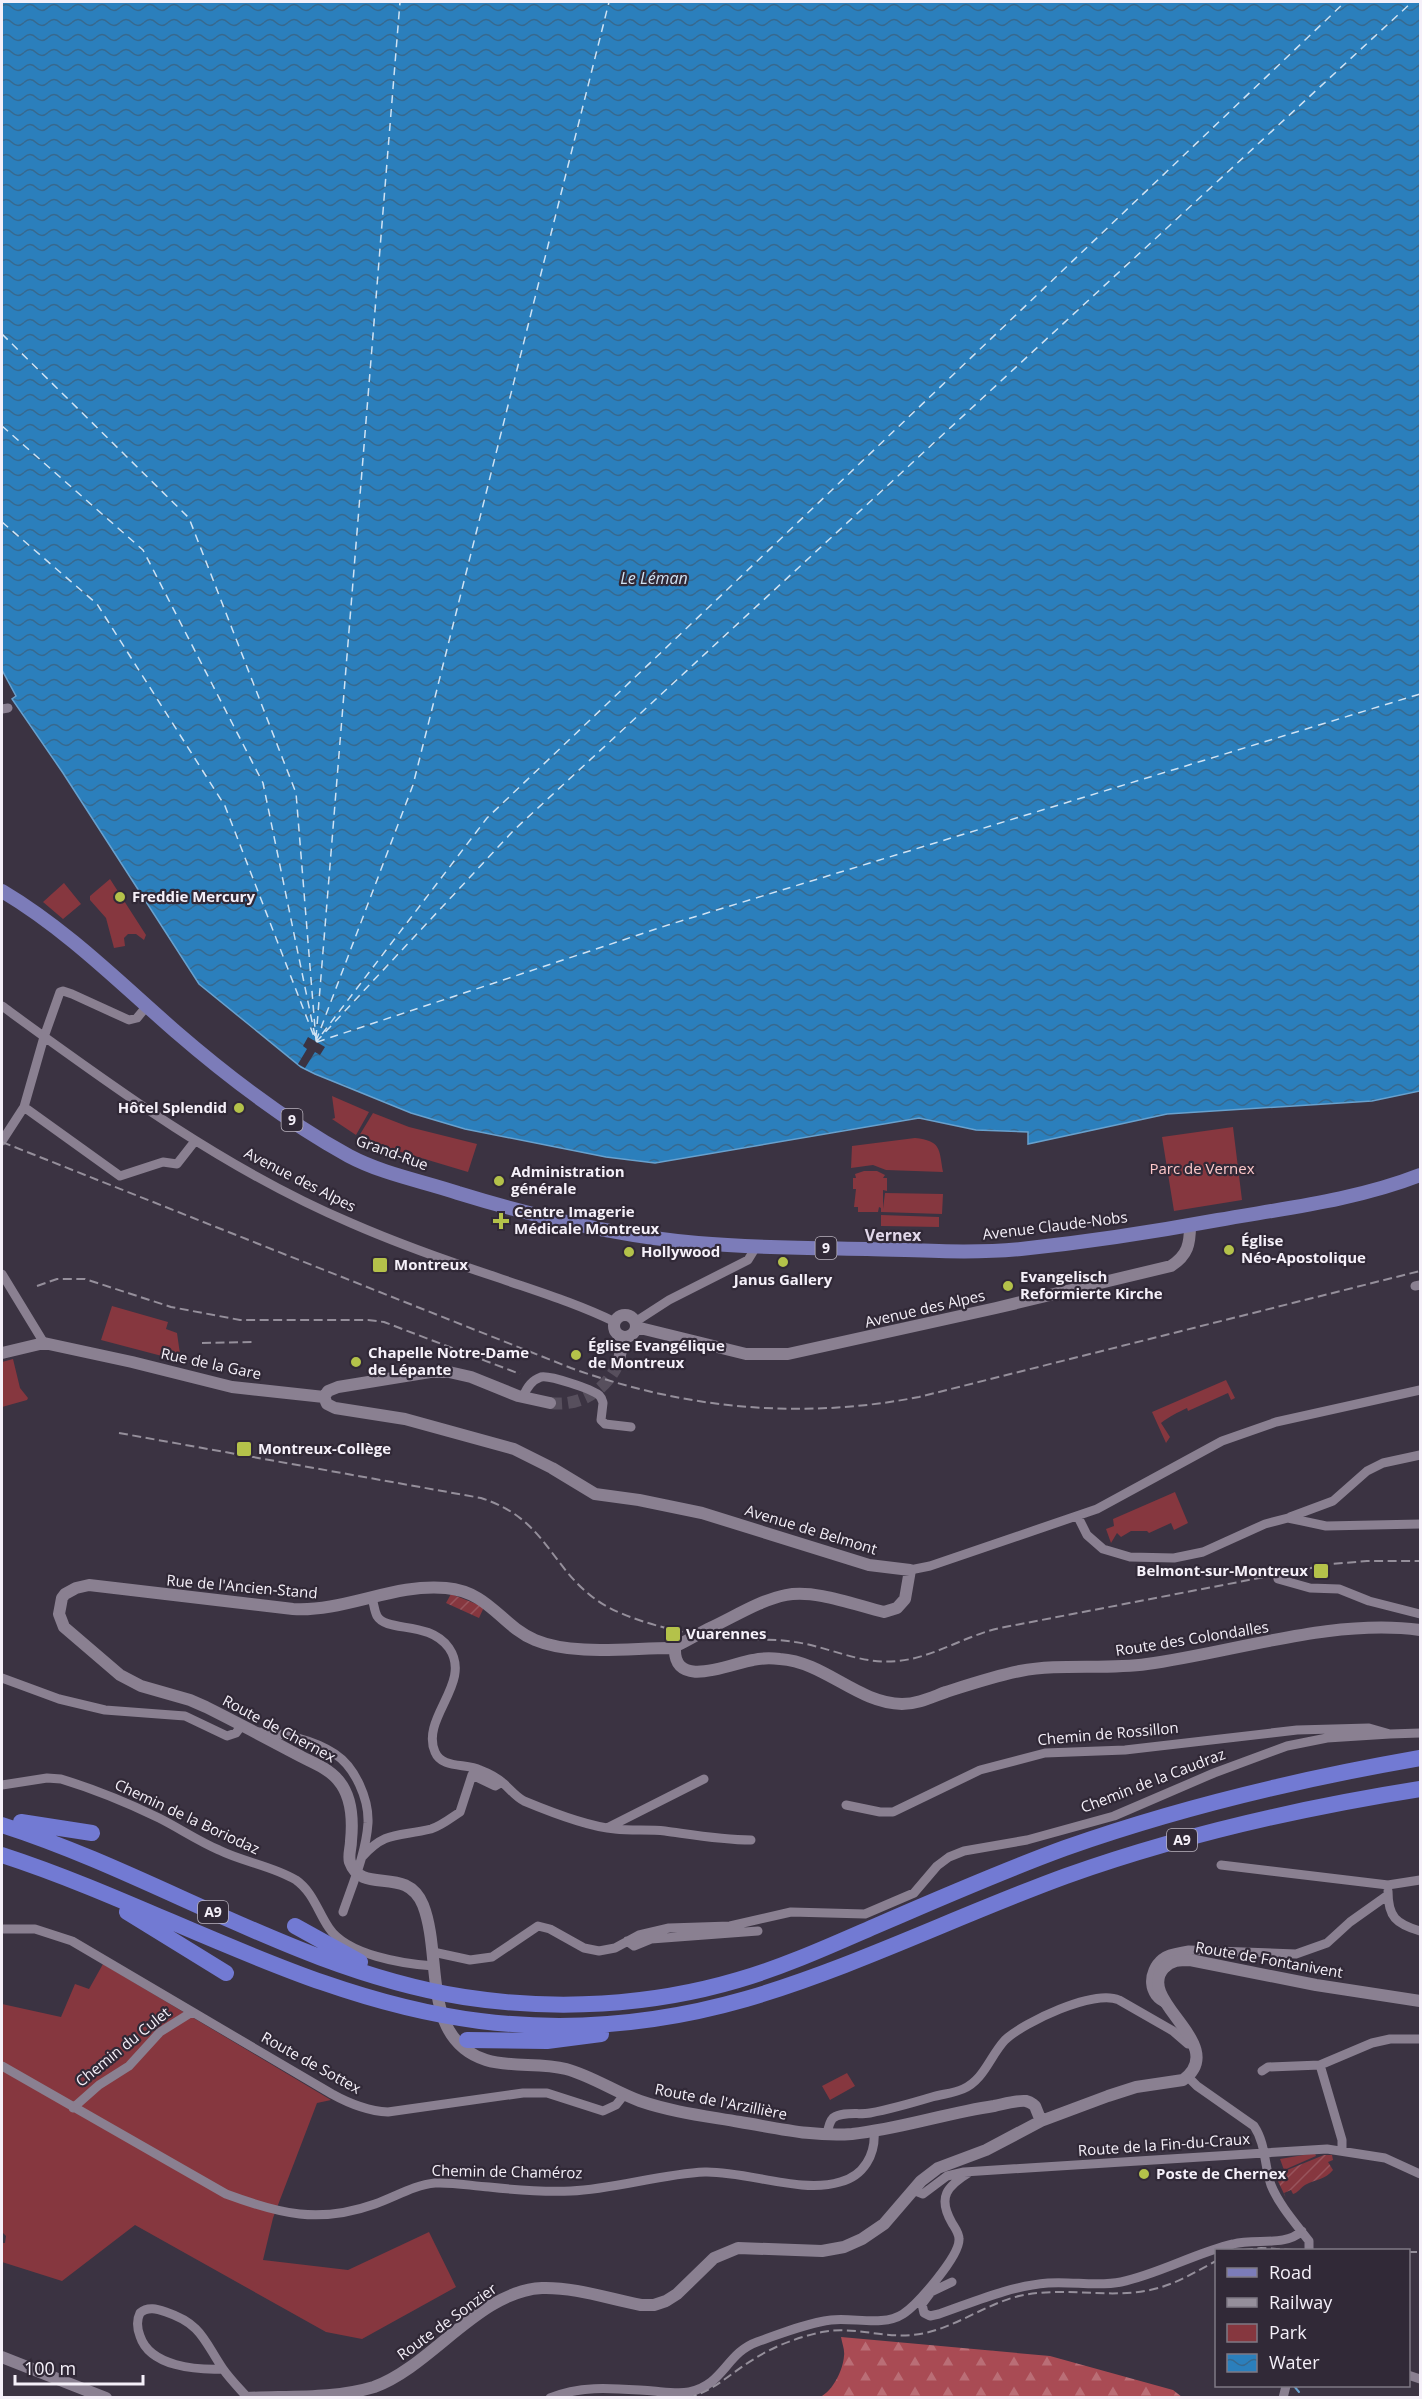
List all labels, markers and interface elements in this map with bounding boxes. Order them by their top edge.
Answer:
water label: Le Léman [620,567,688,589]
place label: Freddie Mercury [132,886,255,906]
marker: Freddie Mercury [113,890,127,904]
place label: Hôtel Splendid [118,1097,227,1117]
marker: Hôtel Splendid [232,1101,246,1115]
road number: 9 [282,1109,302,1131]
street label: Grand-Rue [353,1130,431,1174]
street label: Avenue des Alpes [241,1142,360,1216]
park label: Parc de Vernex [1149,1158,1255,1178]
place label: Administration générale [511,1161,625,1198]
marker: Administration générale [492,1174,506,1188]
place label: Centre Imagerie Médicale Montreux [514,1201,660,1238]
street label: Avenue Claude-Nobs [981,1206,1129,1244]
marker: Centre Imagerie Médicale Montreux [492,1212,510,1230]
district label: Vernex [865,1224,922,1246]
place label: Église Néo-Apostolique [1241,1230,1366,1267]
road number: 9 [816,1237,836,1259]
place label: Hollywood [641,1241,720,1261]
marker: Église Néo-Apostolique [1222,1243,1236,1257]
marker: Hollywood [622,1245,636,1259]
place label: Montreux [394,1254,468,1274]
marker: Janus Gallery [776,1255,790,1269]
marker: Montreux [371,1256,389,1274]
place label: Evangelisch Reformierte Kirche [1020,1266,1163,1303]
place label: Janus Gallery [732,1269,833,1289]
marker: Evangelisch Reformierte Kirche [1001,1279,1015,1293]
street label: Avenue des Alpes [863,1284,987,1332]
place label: Église Evangélique de Montreux [588,1335,725,1372]
place label: Chapelle Notre-Dame de Lépante [368,1342,529,1379]
street label: Rue de la Gare [159,1343,263,1383]
marker: Église Evangélique de Montreux [569,1348,583,1362]
marker: Chapelle Notre-Dame de Lépante [349,1355,363,1369]
place label: Montreux-Collège [258,1438,391,1458]
marker: Montreux-Collège [235,1440,253,1458]
street label: Avenue de Belmont [743,1499,880,1559]
place label: Belmont-sur-Montreux [1136,1560,1308,1580]
marker: Belmont-sur-Montreux [1312,1562,1330,1580]
street label: Rue de l'Ancien-Stand [166,1569,319,1603]
street label: Route des Colondalles [1114,1616,1270,1660]
place label: Vuarennes [686,1623,766,1643]
marker: Vuarennes [664,1625,682,1643]
street label: Route de Chernex [219,1690,340,1766]
street label: Chemin de Rossillon [1037,1717,1179,1749]
street label: Chemin de la Caudraz [1078,1743,1228,1817]
street label: Chemin de la Boriodaz [112,1774,263,1858]
road number: A9 [1167,1829,1197,1851]
road number: A9 [198,1901,228,1923]
street label: Route de Fontanivent [1194,1936,1345,1982]
street label: Chemin du Culet [71,2002,174,2091]
street label: Route de Sottex [258,2027,365,2098]
street label: Route de l'Arzillière [653,2078,789,2124]
street label: Route de la Fin-du-Craux [1077,2128,1251,2160]
street label: Chemin de Chaméroz [431,2160,583,2182]
place label: Poste de Chernex [1156,2163,1286,2183]
marker: Poste de Chernex [1137,2167,1151,2181]
legend [1215,2249,1410,2387]
text: Road [1269,2260,1312,2284]
street label: Route de Sonzier [393,2278,500,2364]
text: Railway [1269,2290,1333,2314]
text: Park [1269,2320,1307,2344]
scale bar [15,2348,142,2386]
text: Water [1269,2350,1320,2374]
text: 100 m [24,2356,76,2380]

